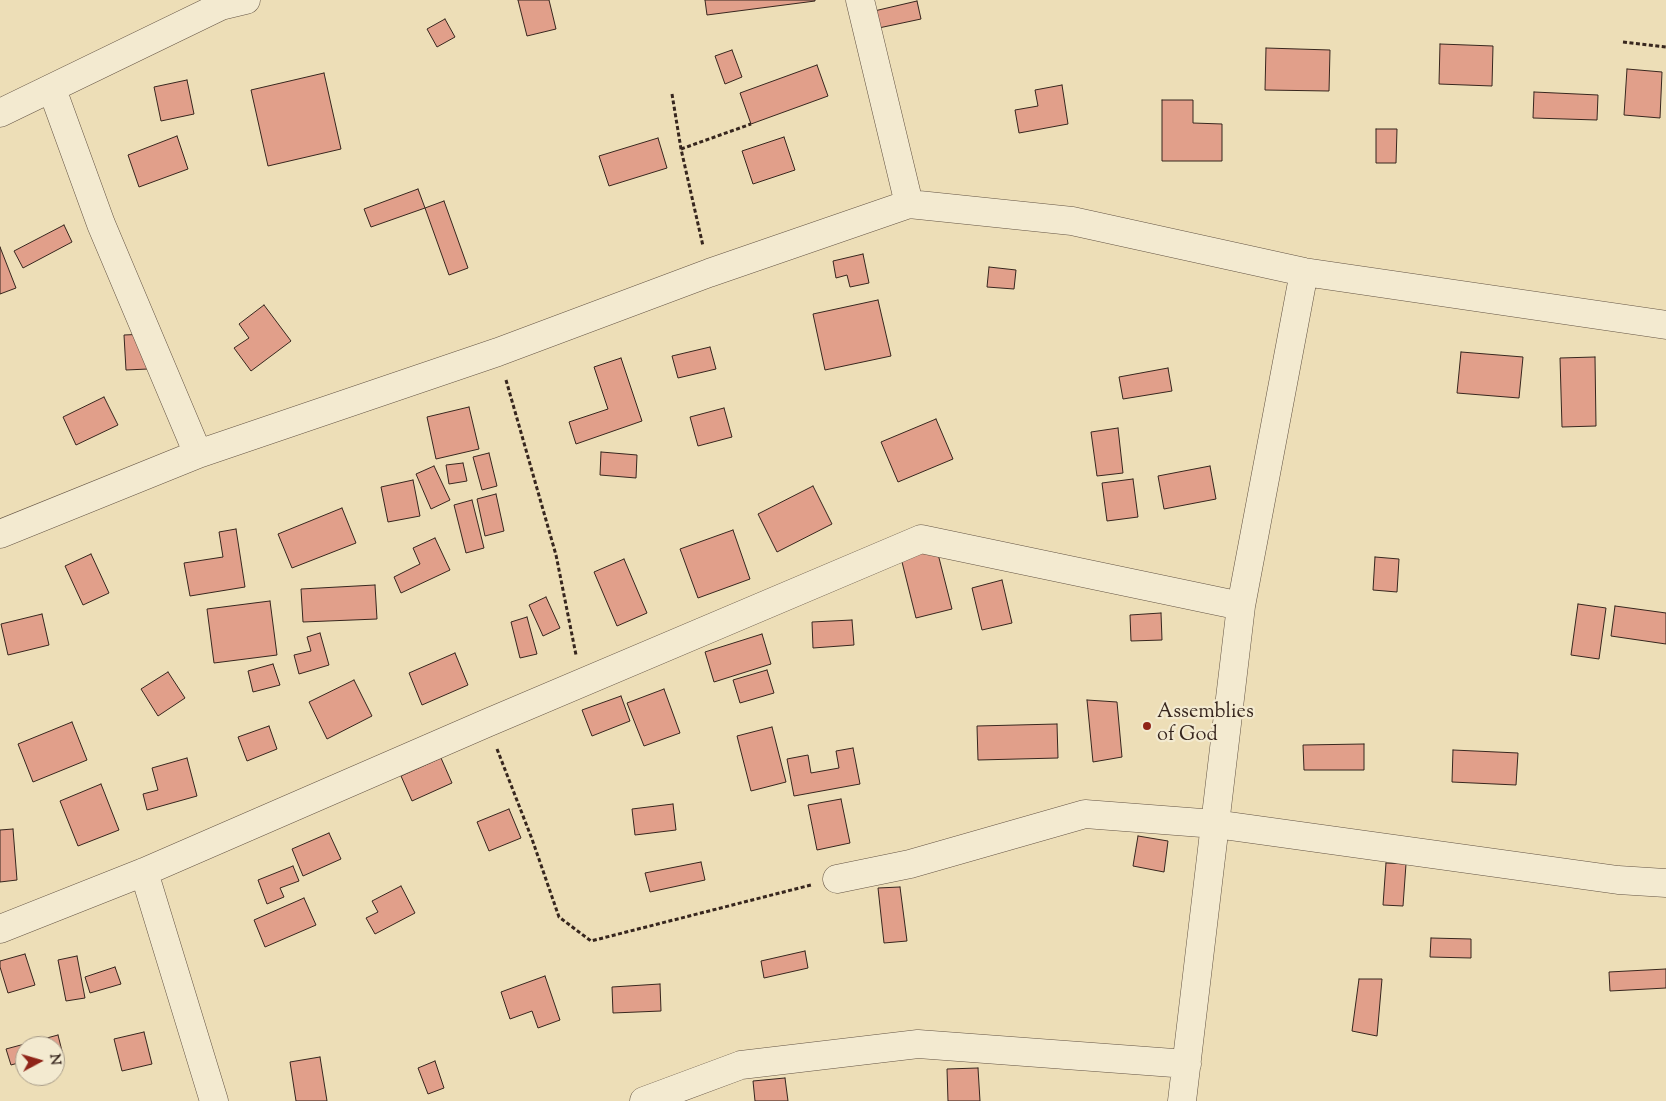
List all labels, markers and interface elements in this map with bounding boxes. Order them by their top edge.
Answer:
place label: Assemblies of God [1157,702,1254,749]
marker: Assemblies of God [1141,720,1153,732]
north arrow [15,1036,65,1086]
text: N [43,1053,64,1066]

